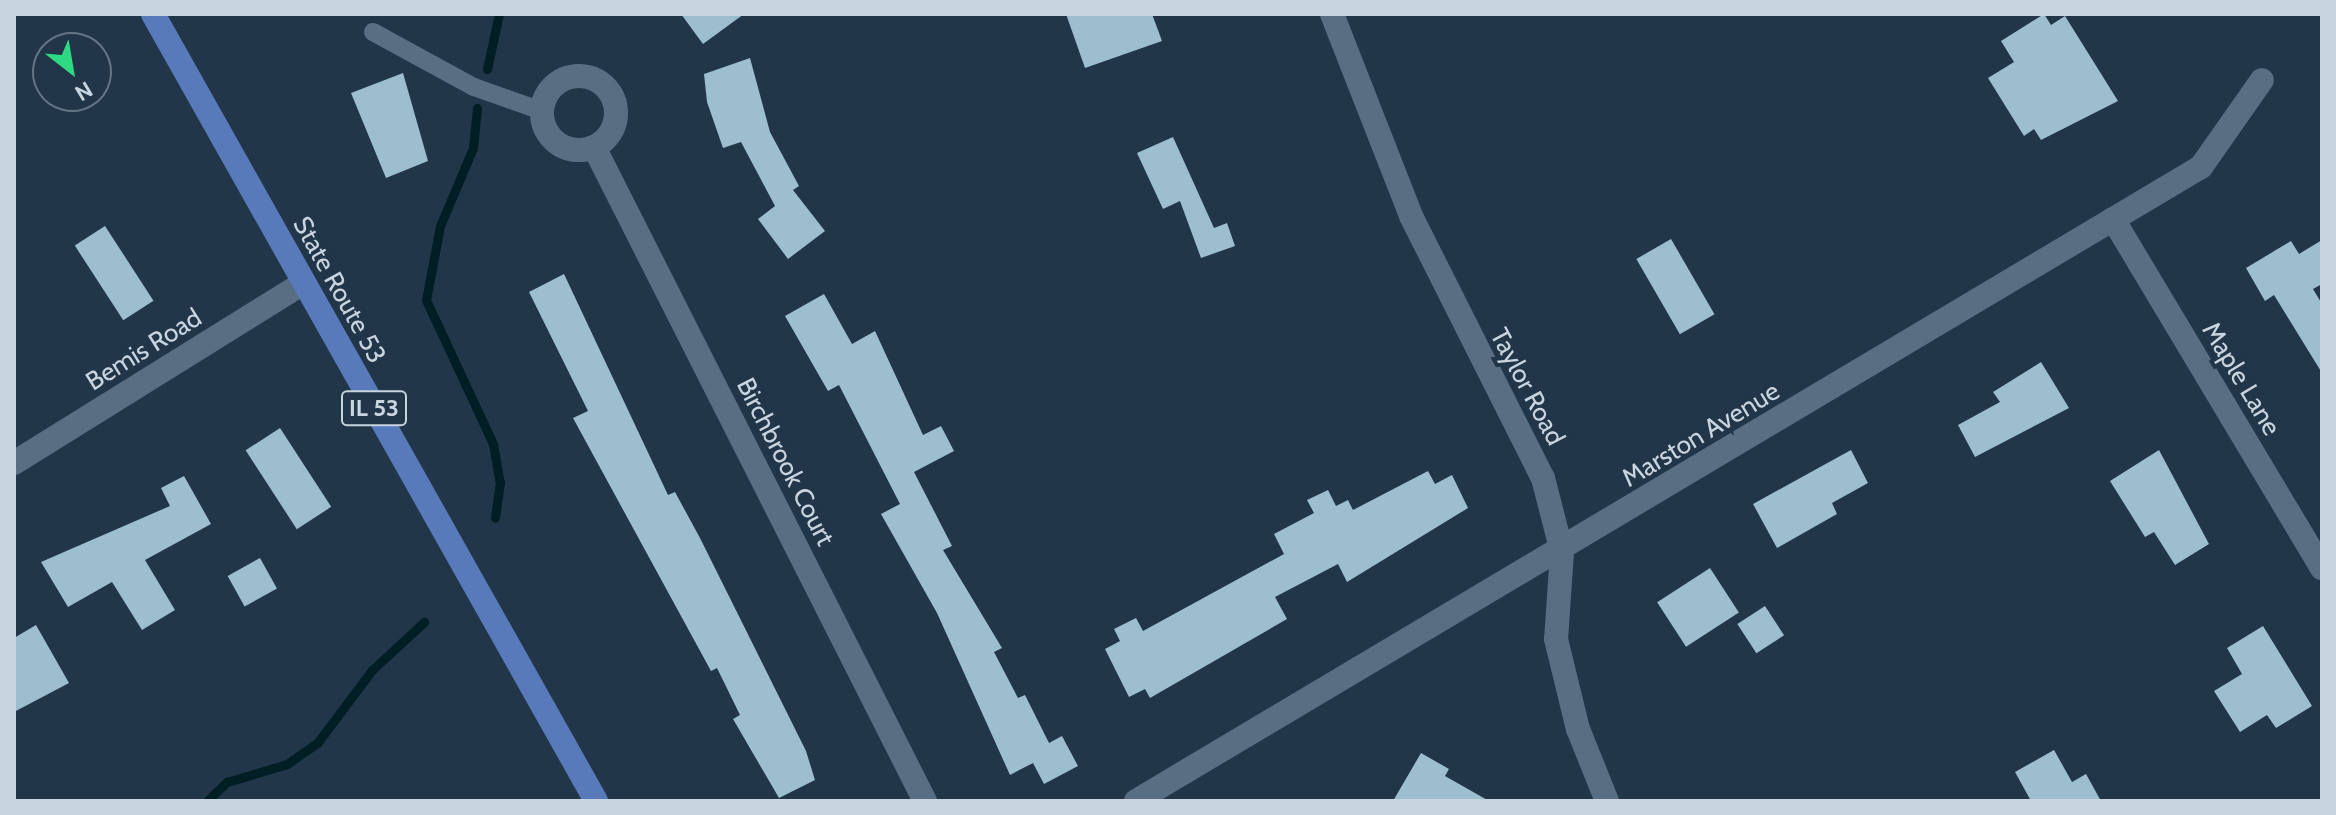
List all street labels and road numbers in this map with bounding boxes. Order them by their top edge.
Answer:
street label: State Route 53 [286,211,392,369]
street label: Bemis Road [81,302,207,398]
street label: Maple Lane [2195,317,2287,441]
street label: Taylor Road [1483,323,1571,451]
street label: Birchbrook Court [729,373,841,551]
street label: Marston Avenue [1617,376,1785,494]
road number: IL 53 [340,388,408,428]

